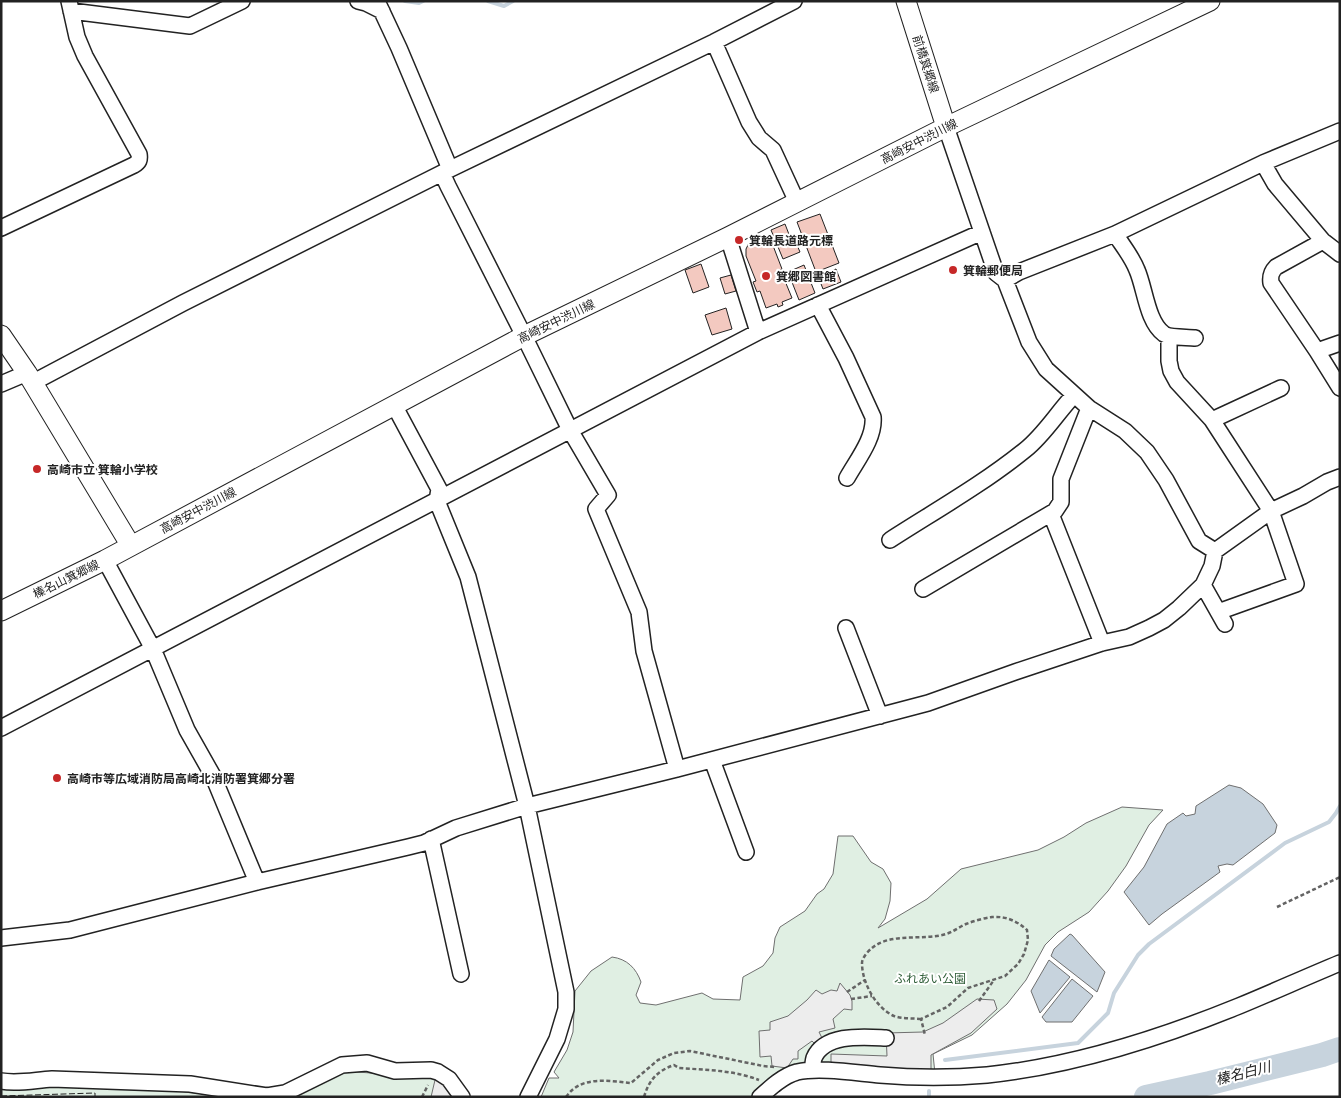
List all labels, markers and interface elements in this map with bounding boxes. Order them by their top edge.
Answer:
street label: 前橋箕郷線 [910,33,942,95]
street label: 高崎安中渋川線 [878,115,960,167]
place label: 箕輪長道路元標 [749,233,833,248]
marker: 箕輪長道路元標 [733,234,745,246]
place label: 箕輪郵便局 [963,263,1023,278]
marker: 箕輪郵便局 [947,264,959,276]
place label: 箕郷図書館 [776,269,836,284]
marker: 箕郷図書館 [760,270,772,282]
street label: 高崎安中渋川線 [515,296,597,346]
place label: 高崎市立 箕輪小学校 [47,462,158,477]
marker: 高崎市立 箕輪小学校 [31,463,43,475]
street label: 高崎安中渋川線 [157,484,239,536]
street label: 榛名山箕郷線 [30,556,102,602]
place label: 高崎市等広域消防局高崎北消防署箕郷分署 [67,771,295,786]
marker: 高崎市等広域消防局高崎北消防署箕郷分署 [51,772,63,784]
park label: ふれあい公園 [894,971,966,986]
water label: 榛名白川 [1214,1057,1274,1089]

